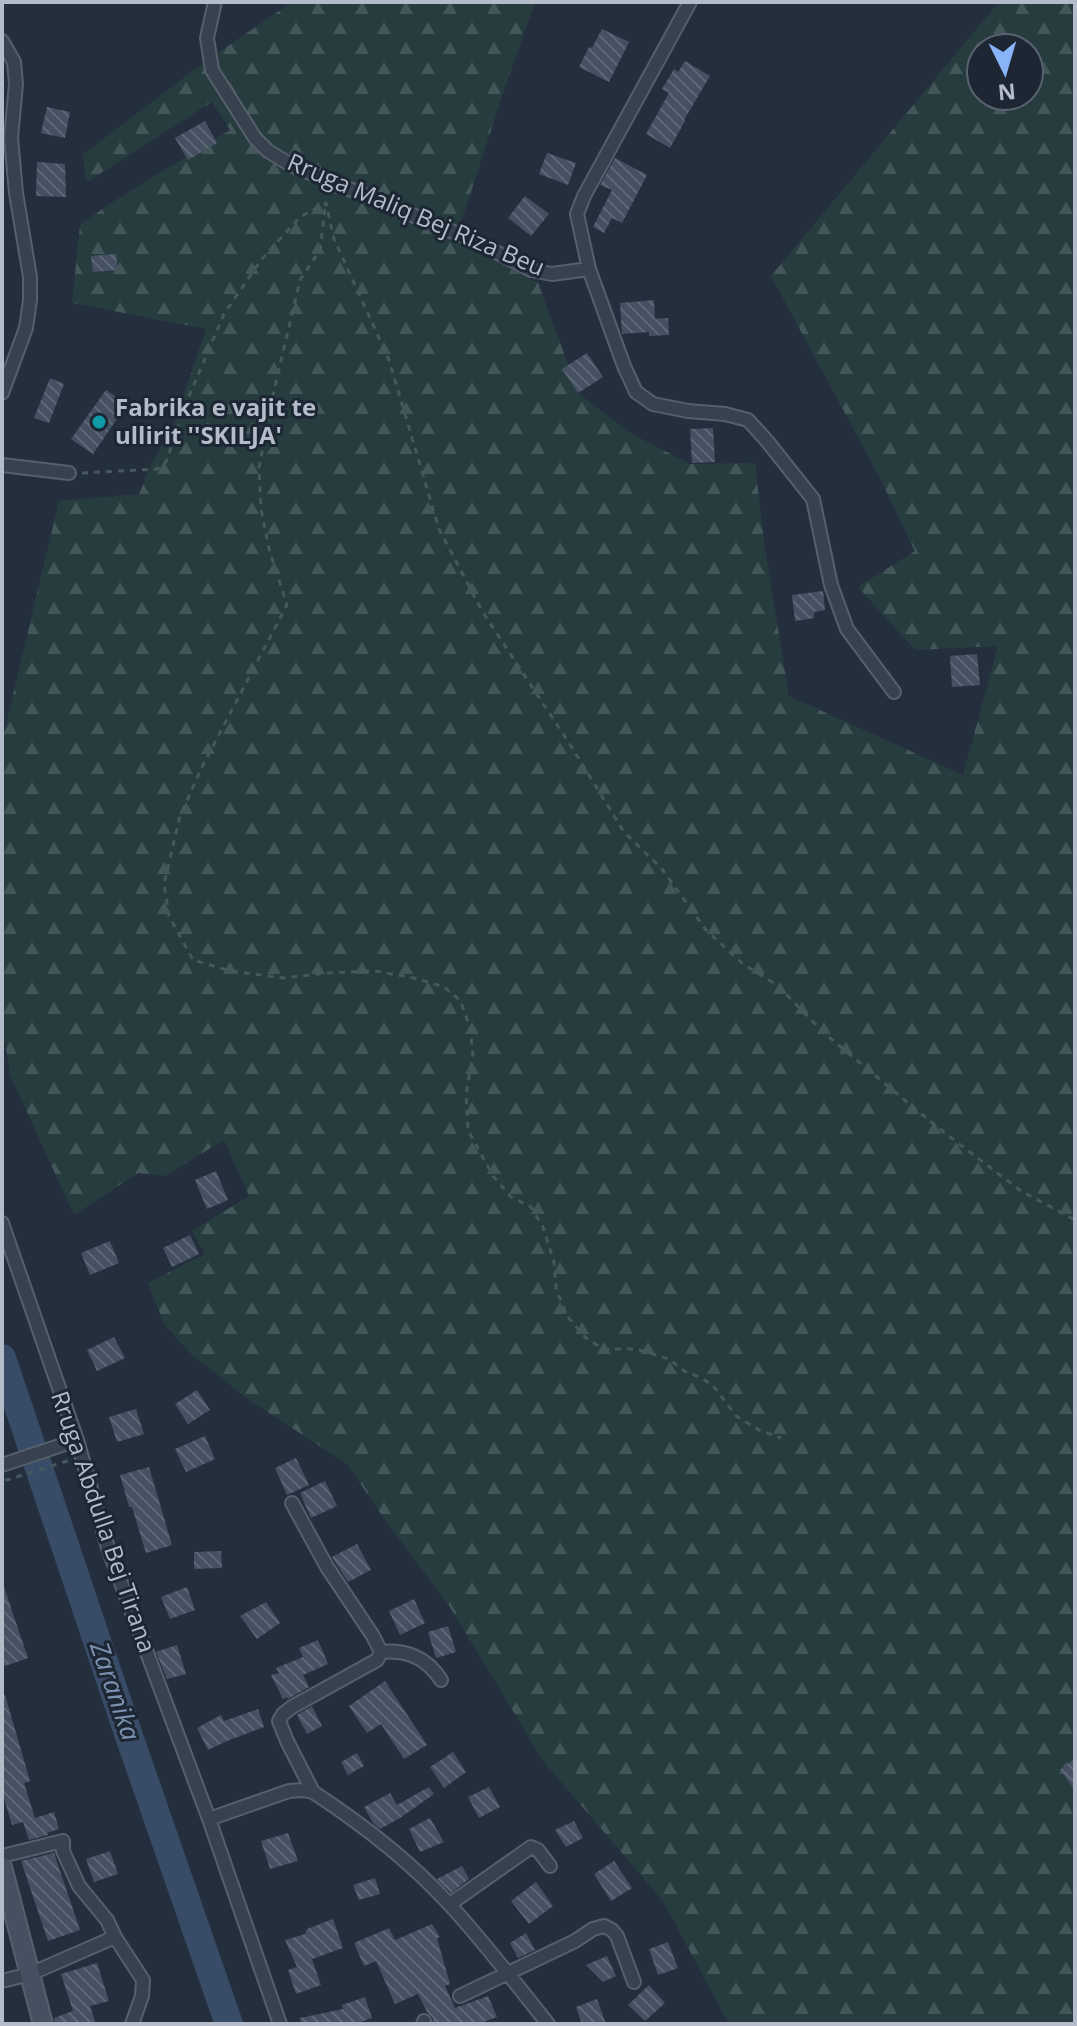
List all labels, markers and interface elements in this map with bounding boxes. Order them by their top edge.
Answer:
north arrow [965,32,1045,112]
text: N [997,77,1017,109]
street label: Rruga Maliq Bej Riza Beu [283,144,550,283]
place label: Fabrika e vajit te ullirit ''SKILJA' [115,390,316,451]
marker: Fabrika e vajit te ullirit ''SKILJA' [90,413,108,431]
street label: Rruga Abdulla Bej Tirana [44,1386,165,1657]
water label: Zaranika [82,1635,150,1745]

